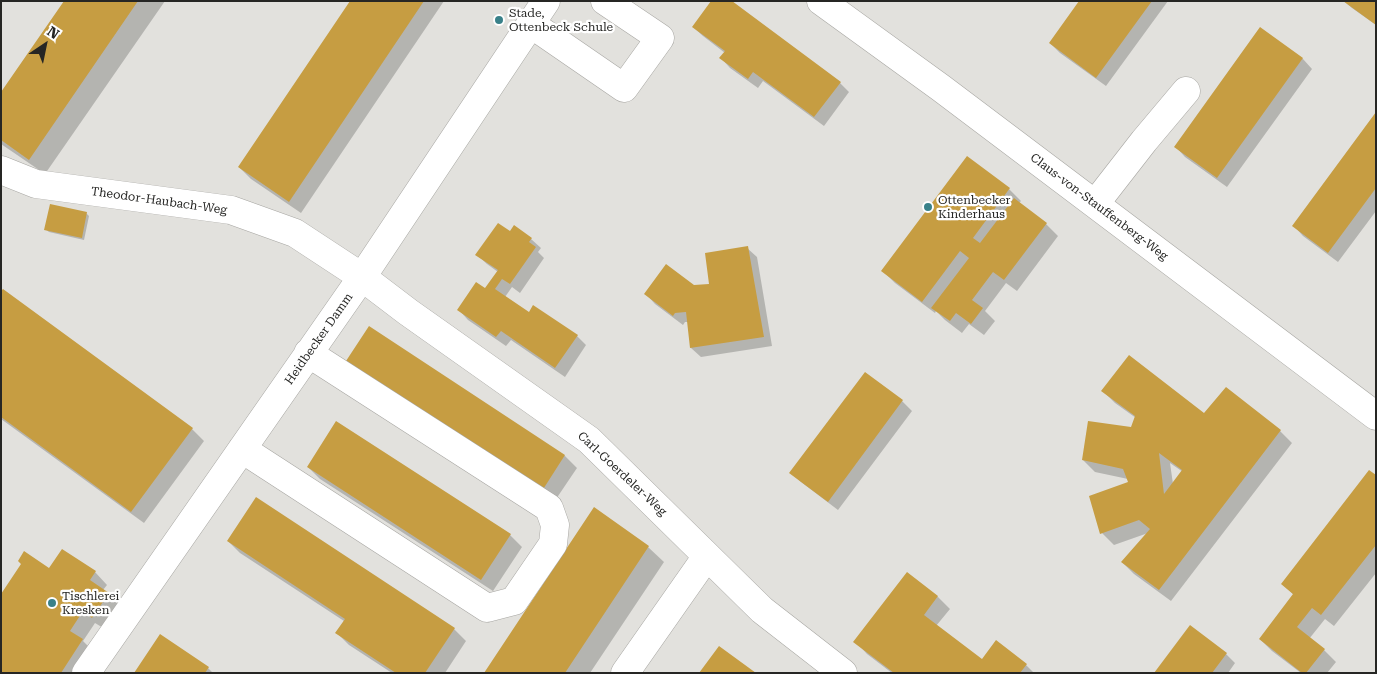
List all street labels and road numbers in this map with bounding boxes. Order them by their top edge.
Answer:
street label: Claus-von-Stauffenberg-Weg [1027,150,1171,264]
street label: Theodor-Haubach-Weg [90,184,228,218]
street label: Heidbecker Damm [282,290,356,388]
street label: Carl-Goerdeler-Weg [574,429,670,519]

